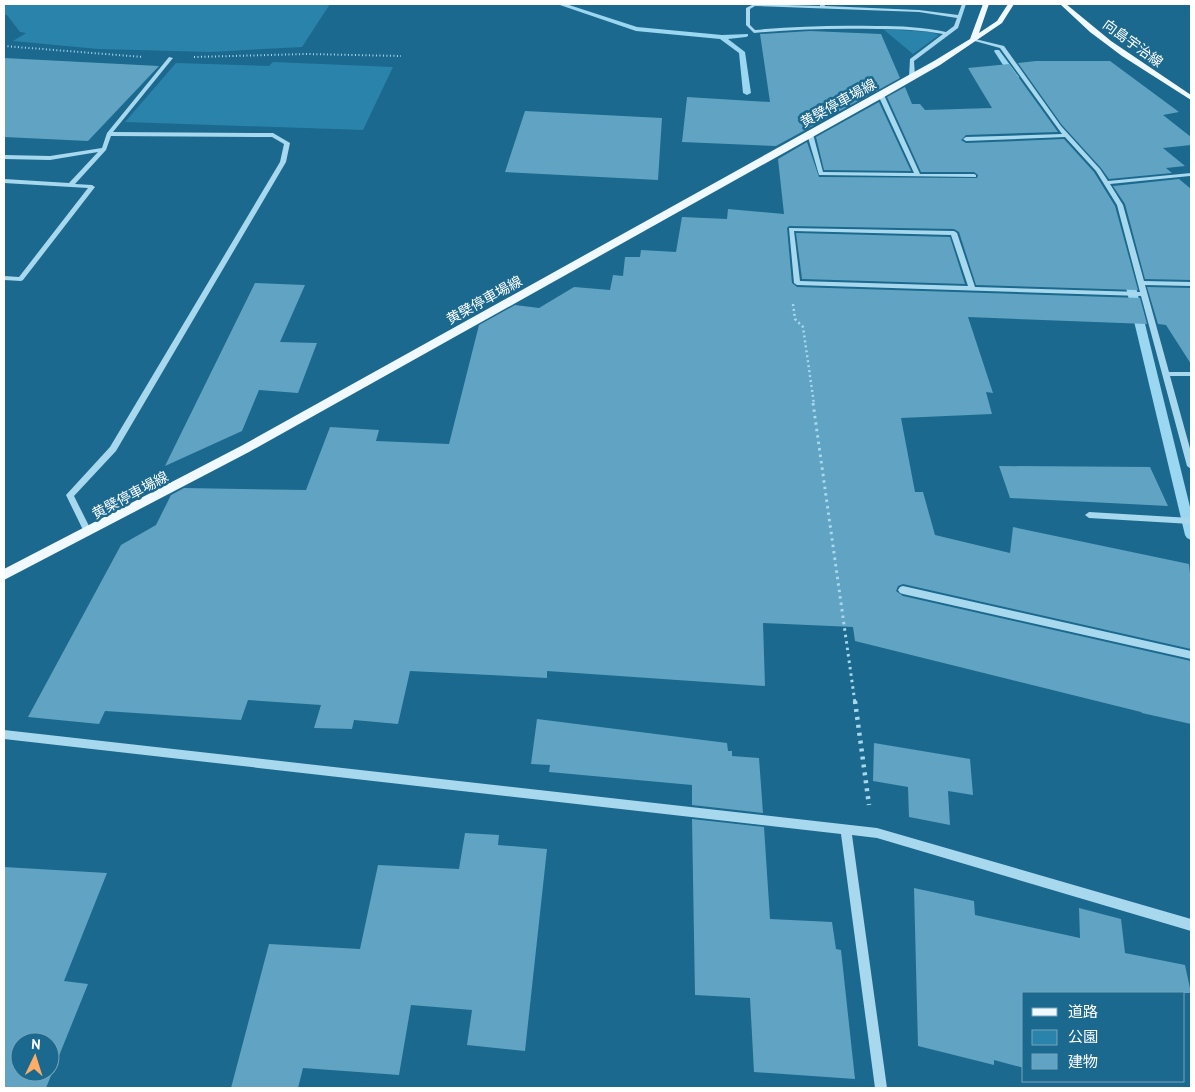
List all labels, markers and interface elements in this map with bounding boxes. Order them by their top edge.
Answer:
street label: 向島宇治線 [1099,15,1167,71]
street label: 黄檗停車場線 [797,75,879,131]
street label: 黄檗停車場線 [443,272,525,328]
street label: 黄檗停車場線 [89,467,171,523]
legend [1022,992,1185,1082]
text: 道路 [1068,1002,1098,1021]
text: 公園 [1068,1027,1098,1046]
north arrow [10,1032,60,1082]
text: N [31,1035,41,1053]
text: 建物 [1068,1052,1098,1071]

